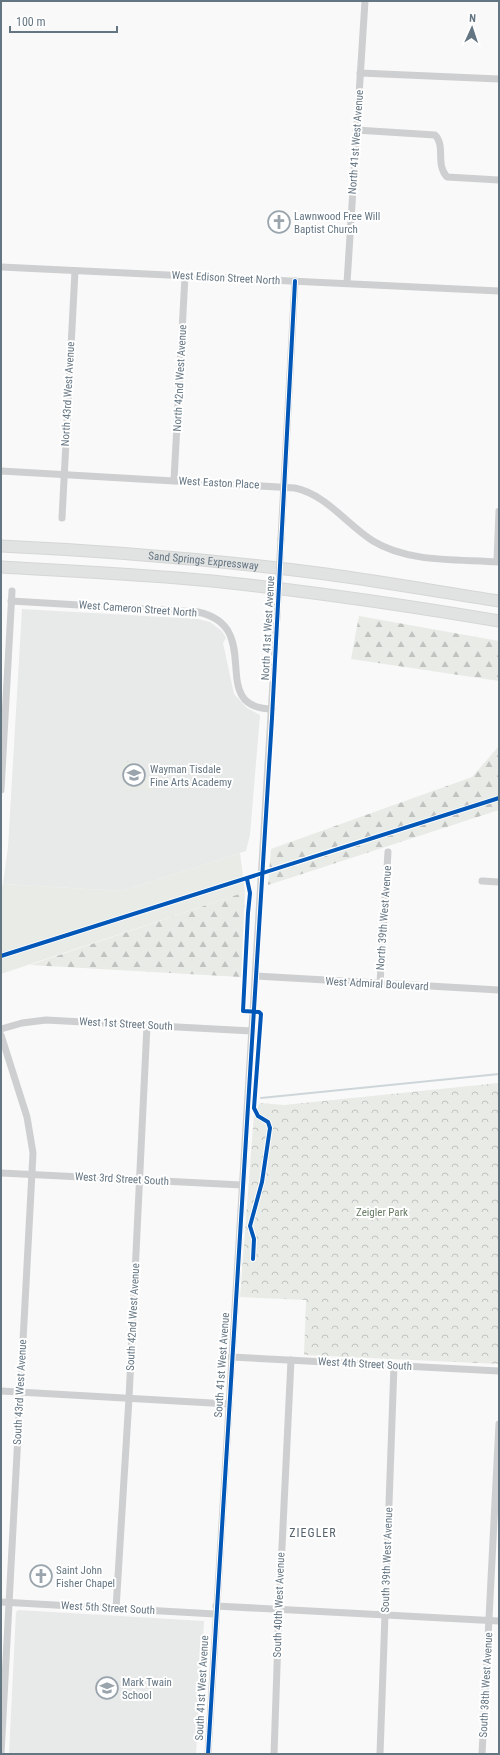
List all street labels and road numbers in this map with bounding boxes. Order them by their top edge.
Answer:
street label: North 41st West Avenue [346,89,366,195]
street label: West Edison Street North [171,269,281,287]
street label: North 42nd West Avenue [171,324,189,432]
street label: North 43rd West Avenue [59,341,77,447]
street label: West Easton Place [178,474,260,492]
street label: Sand Springs Expressway [148,549,260,572]
street label: North 41st West Avenue [259,575,277,681]
street label: West Cameron Street North [78,598,198,620]
street label: North 39th West Avenue [374,865,394,971]
street label: West Admiral Boulevard [325,975,429,993]
street label: West 1st Street South [79,1015,173,1033]
street label: West 3rd Street South [75,1170,169,1188]
street label: South 42nd West Avenue [124,1263,142,1371]
street label: South 41st West Avenue [212,1312,232,1418]
street label: South 43rd West Avenue [11,1339,29,1445]
street label: West 4th Street South [318,1355,412,1373]
street label: South 39th West Avenue [379,1507,395,1613]
street label: South 40th West Avenue [271,1552,287,1658]
street label: West 5th Street South [61,1599,155,1617]
street label: South 38th West Avenue [477,1632,495,1738]
street label: South 41st West Avenue [193,1635,211,1741]

